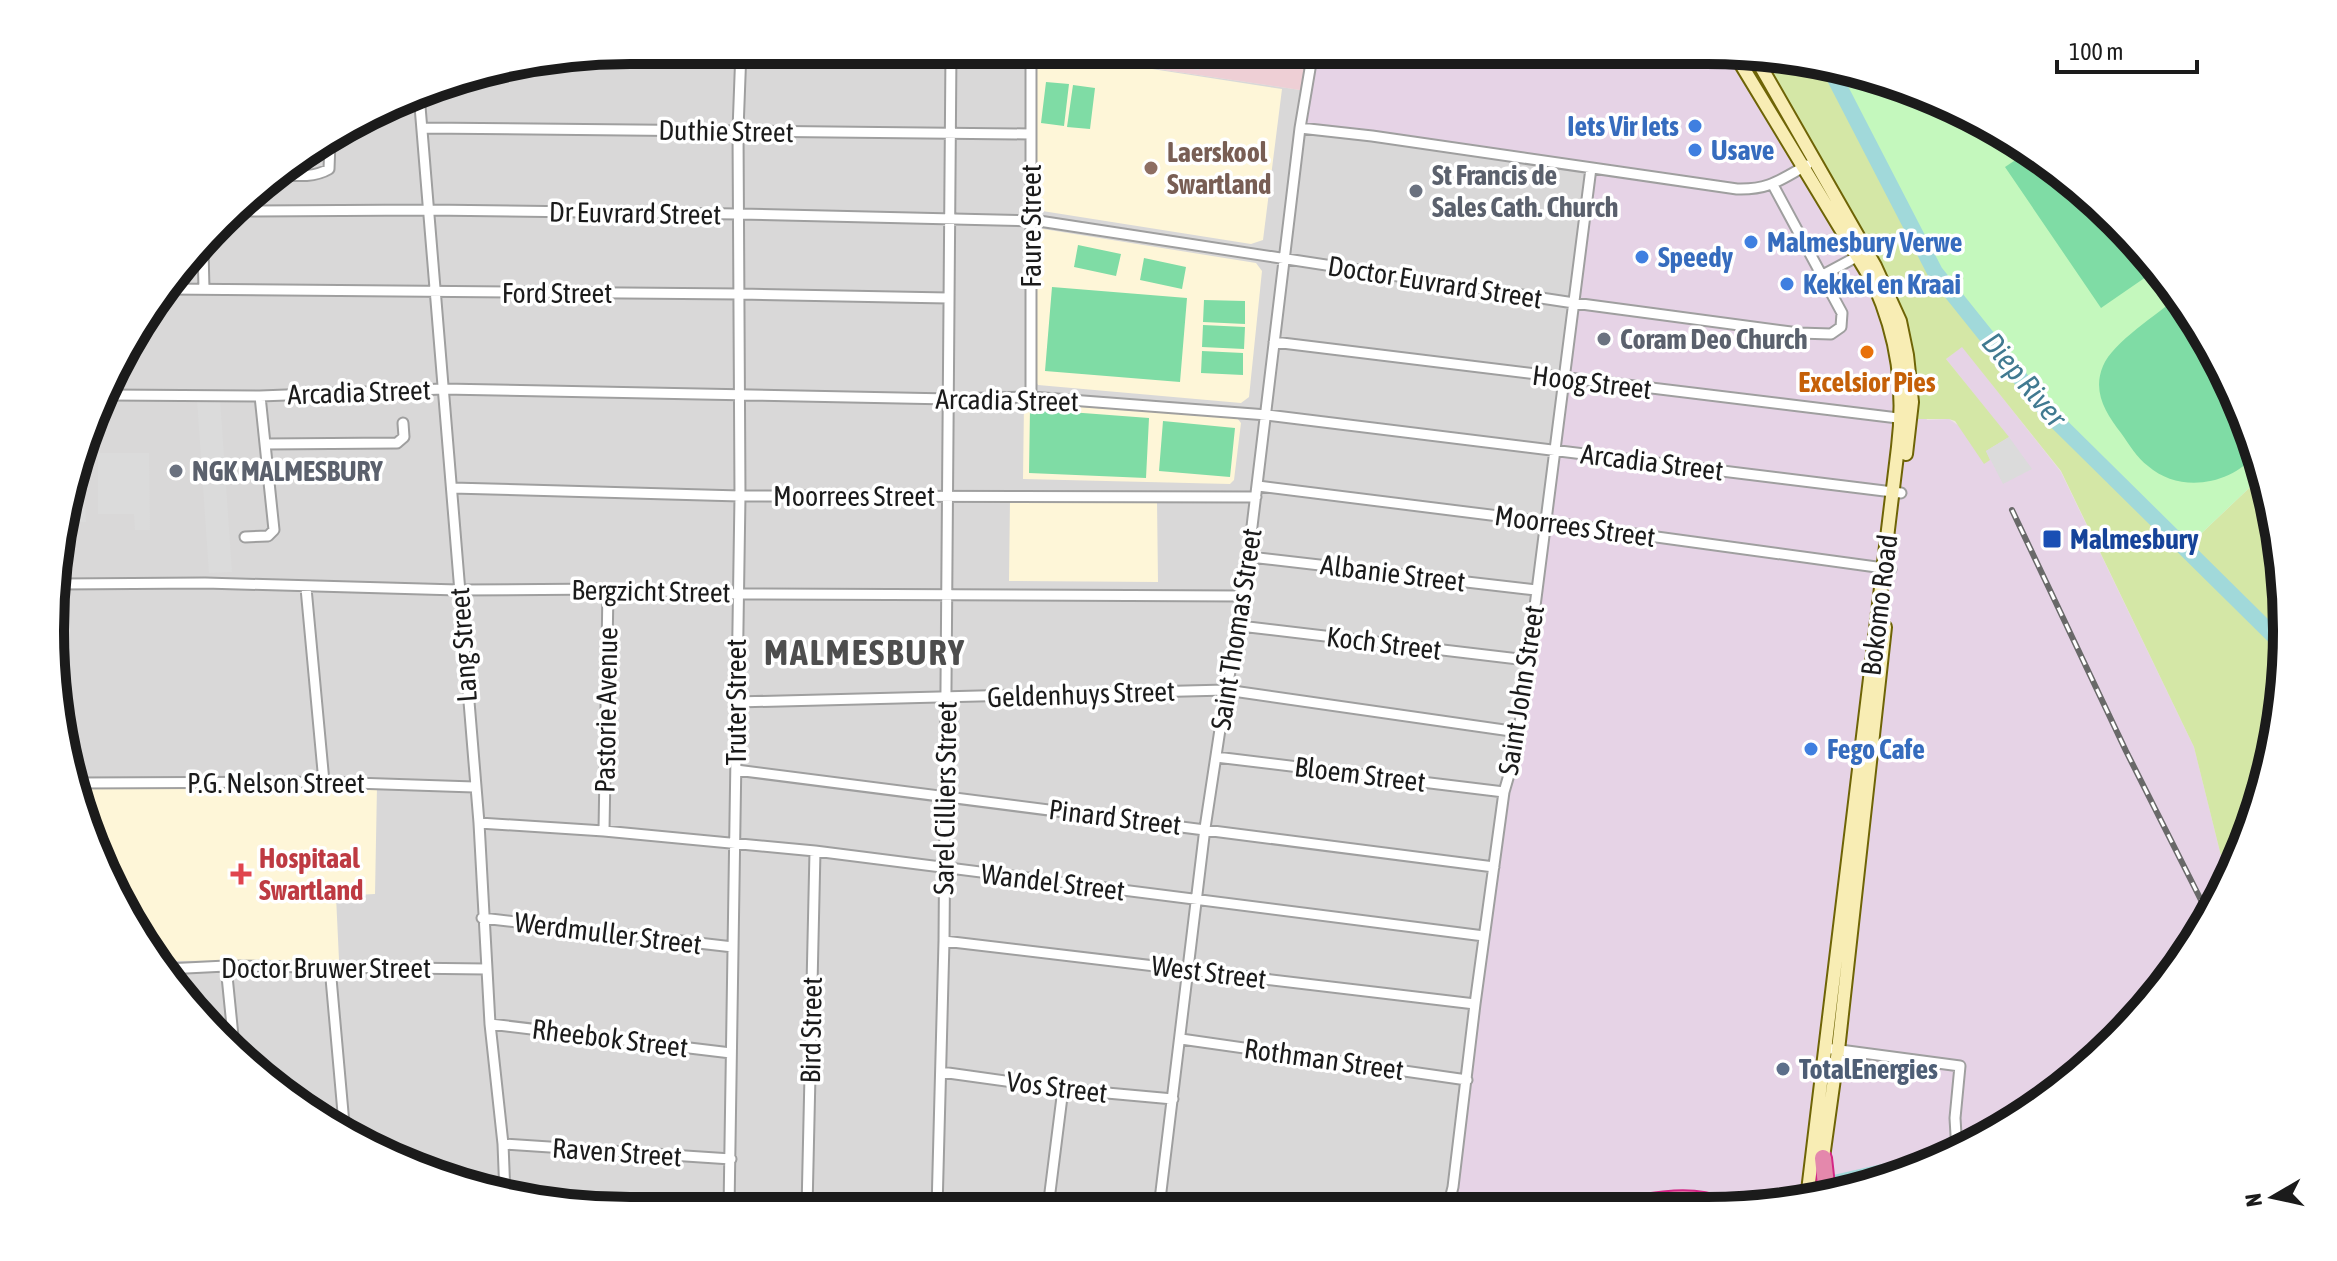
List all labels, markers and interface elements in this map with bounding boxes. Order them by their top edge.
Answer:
scale bar [2057,24,2197,74]
text: 100 m [2069,38,2123,65]
place label: Iets Vir Iets [1567,110,1679,142]
street label: Duthie Street [658,114,794,148]
marker: Iets Vir Iets [1686,117,1704,135]
place label: Usave [1711,134,1774,166]
place label: Laerskool Swartland [1167,136,1271,200]
marker: Usave [1686,141,1704,159]
marker: Laerskool Swartland [1142,159,1160,177]
place label: St Francis de Sales Cath. Church [1432,159,1618,223]
street label: Faure Street [1015,164,1047,288]
marker: St Francis de Sales Cath. Church [1407,182,1425,200]
street label: Dr Euvrard Street [549,195,721,231]
place label: Malmesbury Verwe [1767,226,1962,258]
marker: Malmesbury Verwe [1742,233,1760,251]
place label: Speedy [1658,241,1733,273]
marker: Speedy [1633,248,1651,266]
street label: Doctor Euvrard Street [1325,249,1545,315]
place label: Kekkel en Kraai [1803,268,1961,300]
marker: Kekkel en Kraai [1778,275,1796,293]
street label: Ford Street [502,277,612,309]
place label: Coram Deo Church [1620,323,1808,355]
water label: Diep River [1976,325,2075,434]
marker: Coram Deo Church [1595,330,1613,348]
marker: Excelsior Pies [1858,343,1876,361]
street label: Hoog Street [1531,359,1653,405]
place label: Excelsior Pies [1798,366,1936,398]
street label: Arcadia Street [287,374,431,410]
street label: Arcadia Street [935,383,1079,417]
street label: Arcadia Street [1579,437,1725,487]
place label: NGK MALMESBURY [192,455,383,487]
marker: NGK MALMESBURY [167,462,185,480]
street label: Moorrees Street [773,480,935,512]
street label: Moorrees Street [1493,499,1657,553]
place label: Malmesbury [2070,523,2199,555]
street label: Saint Thomas Street [1204,526,1268,732]
marker: Malmesbury [2041,528,2063,550]
street label: Bokomo Road [1854,533,1904,677]
street label: Albanie Street [1319,548,1467,598]
street label: Bergzicht Street [571,574,731,608]
street label: Lang Street [443,587,483,703]
street label: Saint John Street [1492,603,1550,777]
street label: Koch Street [1325,620,1443,666]
street label: Pastorie Avenue [589,627,623,793]
district label: MALMESBURY [764,631,966,673]
street label: Truter Street [720,639,752,765]
street label: Geldenhuys Street [986,675,1176,713]
street label: Sarel Cilliers Street [927,701,963,895]
place label: Fego Cafe [1827,733,1925,765]
marker: Fego Cafe [1802,740,1820,758]
street label: Bloem Street [1293,750,1427,798]
street label: P.G. Nelson Street [187,767,365,799]
street label: Pinard Street [1047,793,1183,841]
place label: Hospitaal Swartland [259,842,363,906]
street label: Wandel Street [979,857,1127,907]
marker: Hospitaal Swartland [230,863,252,885]
street label: Werdmuller Street [513,906,703,960]
street label: West Street [1150,949,1268,995]
street label: Doctor Bruwer Street [221,952,431,984]
street label: Bird Street [794,976,828,1084]
street label: Rheebok Street [530,1013,690,1063]
street label: Rothman Street [1242,1032,1406,1086]
place label: TotalEnergies [1799,1053,1938,1085]
marker: TotalEnergies [1774,1060,1792,1078]
street label: Vos Street [1005,1065,1109,1109]
street label: Raven Street [551,1132,683,1172]
north arrow [2233,1157,2313,1237]
text: N [2239,1192,2267,1209]

